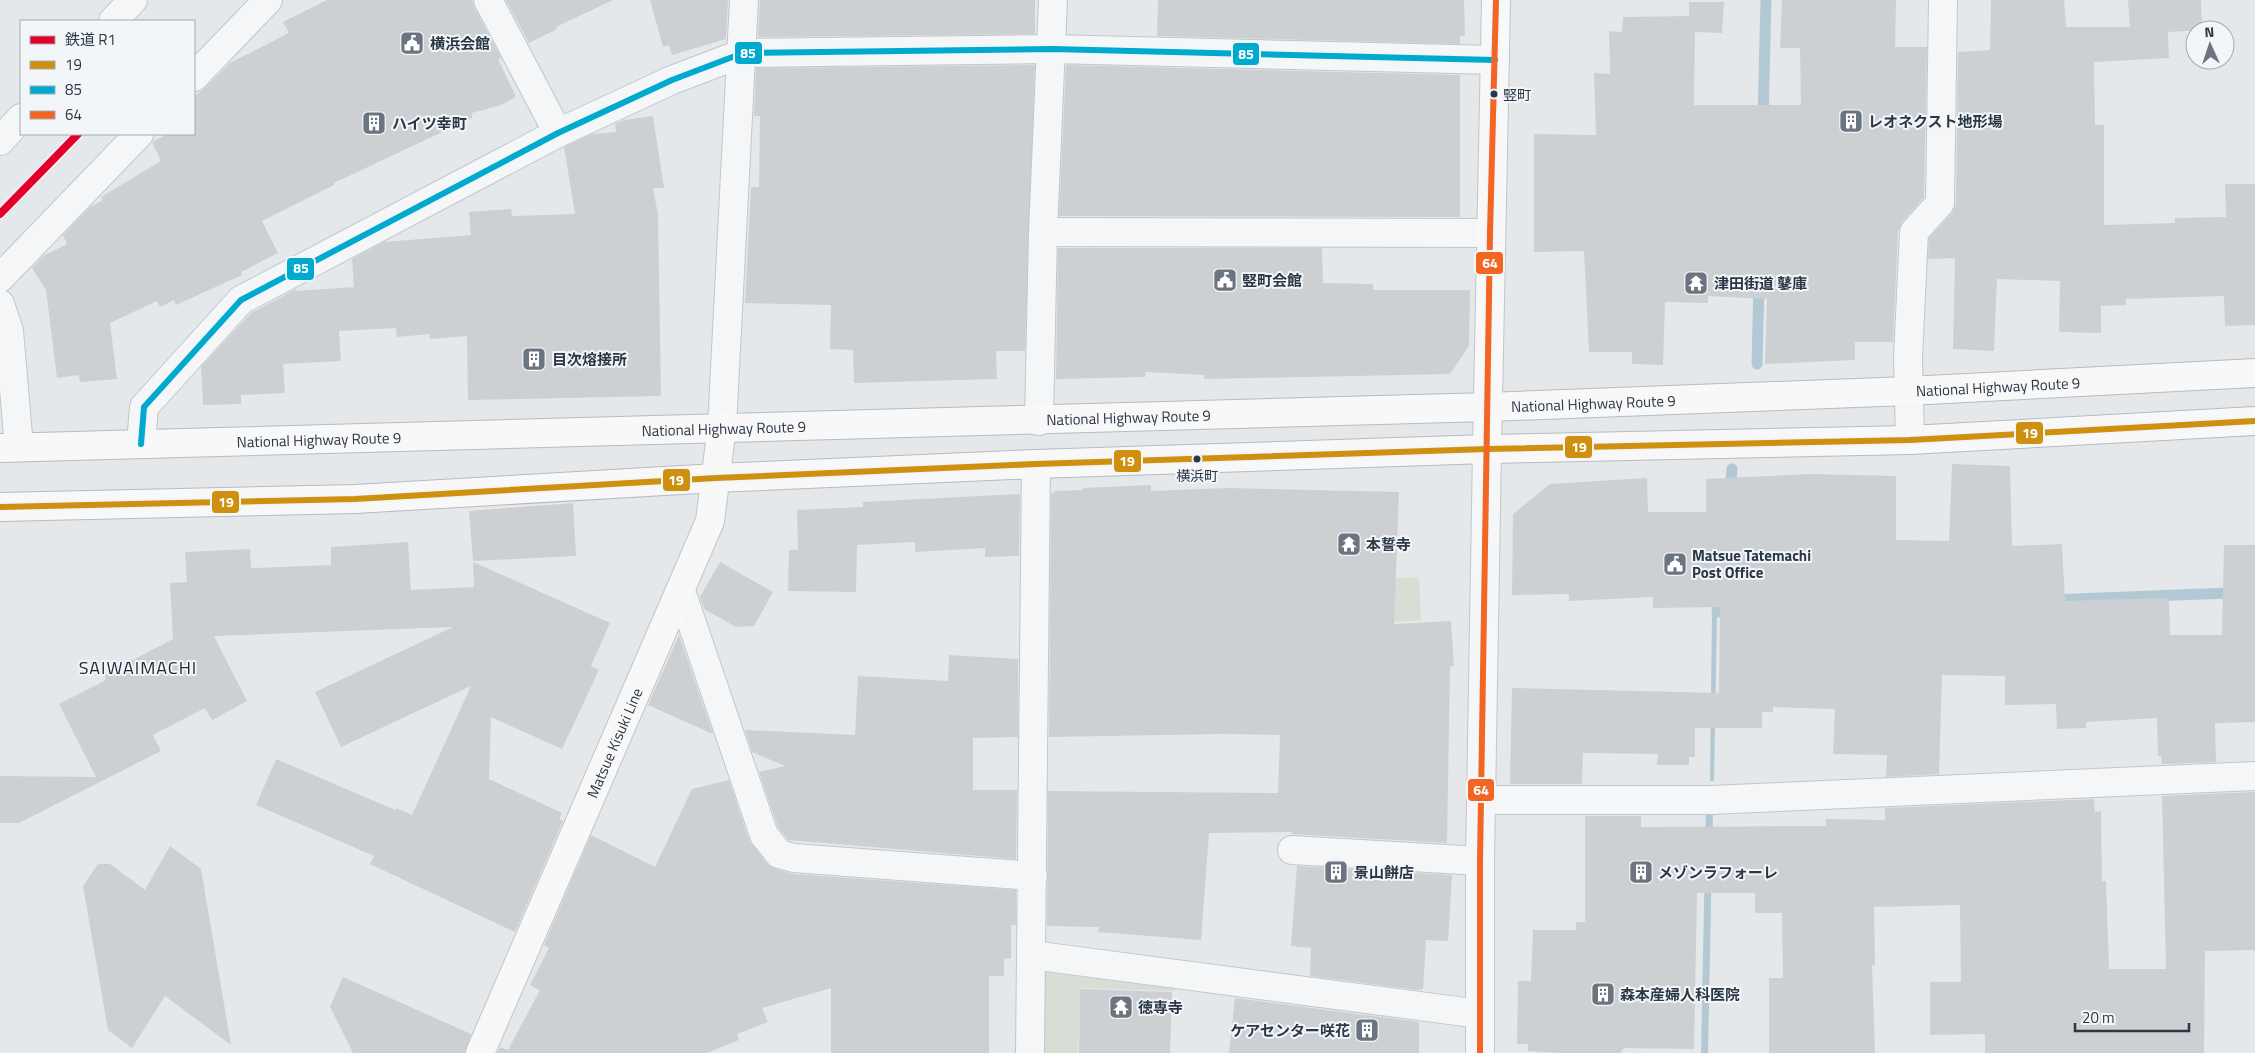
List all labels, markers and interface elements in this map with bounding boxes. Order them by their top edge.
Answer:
legend [20,20,195,135]
north arrow [2185,20,2235,70]
text: N [2204,21,2215,42]
text: 鉄道 R1 [65,28,116,51]
public building icon: 横浜会館 [399,30,425,56]
place label: 横浜会館 [430,32,490,55]
line badge: 85 [734,41,763,65]
text: 85 [740,42,756,63]
line badge: 85 [1232,42,1260,66]
text: 85 [1238,43,1254,64]
text: 19 [65,53,82,76]
text: 85 [65,78,82,101]
place label: 竪町 [1503,84,1531,105]
marker: 竪町 [1489,89,1499,99]
text: 64 [65,103,82,126]
building icon: レオネクスト地形場 [1838,108,1864,134]
building icon: ハイツ幸町 [361,110,387,136]
place label: レオネクスト地形場 [1868,110,2003,133]
place label: ハイツ幸町 [392,112,467,135]
line badge: 64 [1475,251,1504,275]
text: 64 [1482,252,1498,273]
line badge: 85 [286,257,315,281]
text: 85 [293,257,309,278]
public building icon: 竪町会館 [1212,267,1238,293]
place label: 竪町会館 [1242,269,1302,292]
temple icon: 津田街道 鼕庫 [1683,270,1709,296]
place label: 津田街道 鼕庫 [1714,272,1807,295]
building icon: 目次熔接所 [521,346,547,372]
place label: 目次熔接所 [552,348,627,371]
street label: National Highway Route 9 [1915,371,2081,402]
street label: National Highway Route 9 [1511,388,1676,418]
street label: National Highway Route 9 [1046,403,1211,431]
street label: National Highway Route 9 [641,414,806,442]
line badge: 19 [2015,421,2044,445]
text: 19 [2022,422,2038,443]
street label: National Highway Route 9 [236,425,401,453]
line badge: 19 [1564,435,1593,459]
text: 19 [1571,436,1587,457]
line badge: 19 [1113,449,1142,473]
text: 19 [1119,450,1135,471]
marker: 横浜町 [1192,454,1202,464]
place label: 横浜町 [1176,465,1218,486]
line badge: 19 [662,468,691,492]
text: 19 [668,469,684,490]
line badge: 19 [211,490,240,514]
text: 19 [218,491,234,512]
temple icon: 本誓寺 [1336,531,1362,557]
place label: 本誓寺 [1366,533,1411,556]
place label: Matsue Tatemachi Post Office [1692,544,1811,584]
public building icon: Matsue Tatemachi Post Office [1662,551,1688,577]
district label: SAIWAIMACHI [79,654,197,681]
street label: Matsue Kisuki Line [580,684,648,801]
line badge: 64 [1467,778,1495,802]
text: 64 [1473,779,1489,800]
building icon: 景山餅店 [1323,859,1349,885]
building icon: メゾンラフォーレ [1628,859,1654,885]
place label: 景山餅店 [1354,861,1414,884]
place label: メゾンラフォーレ [1658,861,1778,884]
building icon: 森本産婦人科医院 [1590,981,1616,1007]
place label: 森本産婦人科医院 [1620,983,1740,1006]
temple icon: 徳専寺 [1108,994,1134,1020]
place label: 徳専寺 [1138,996,1183,1019]
scale bar [2075,1000,2189,1032]
text: 20 m [2082,1006,2115,1029]
building icon: ケアセンター咲花 [1354,1017,1380,1043]
place label: ケアセンター咲花 [1230,1019,1350,1042]

